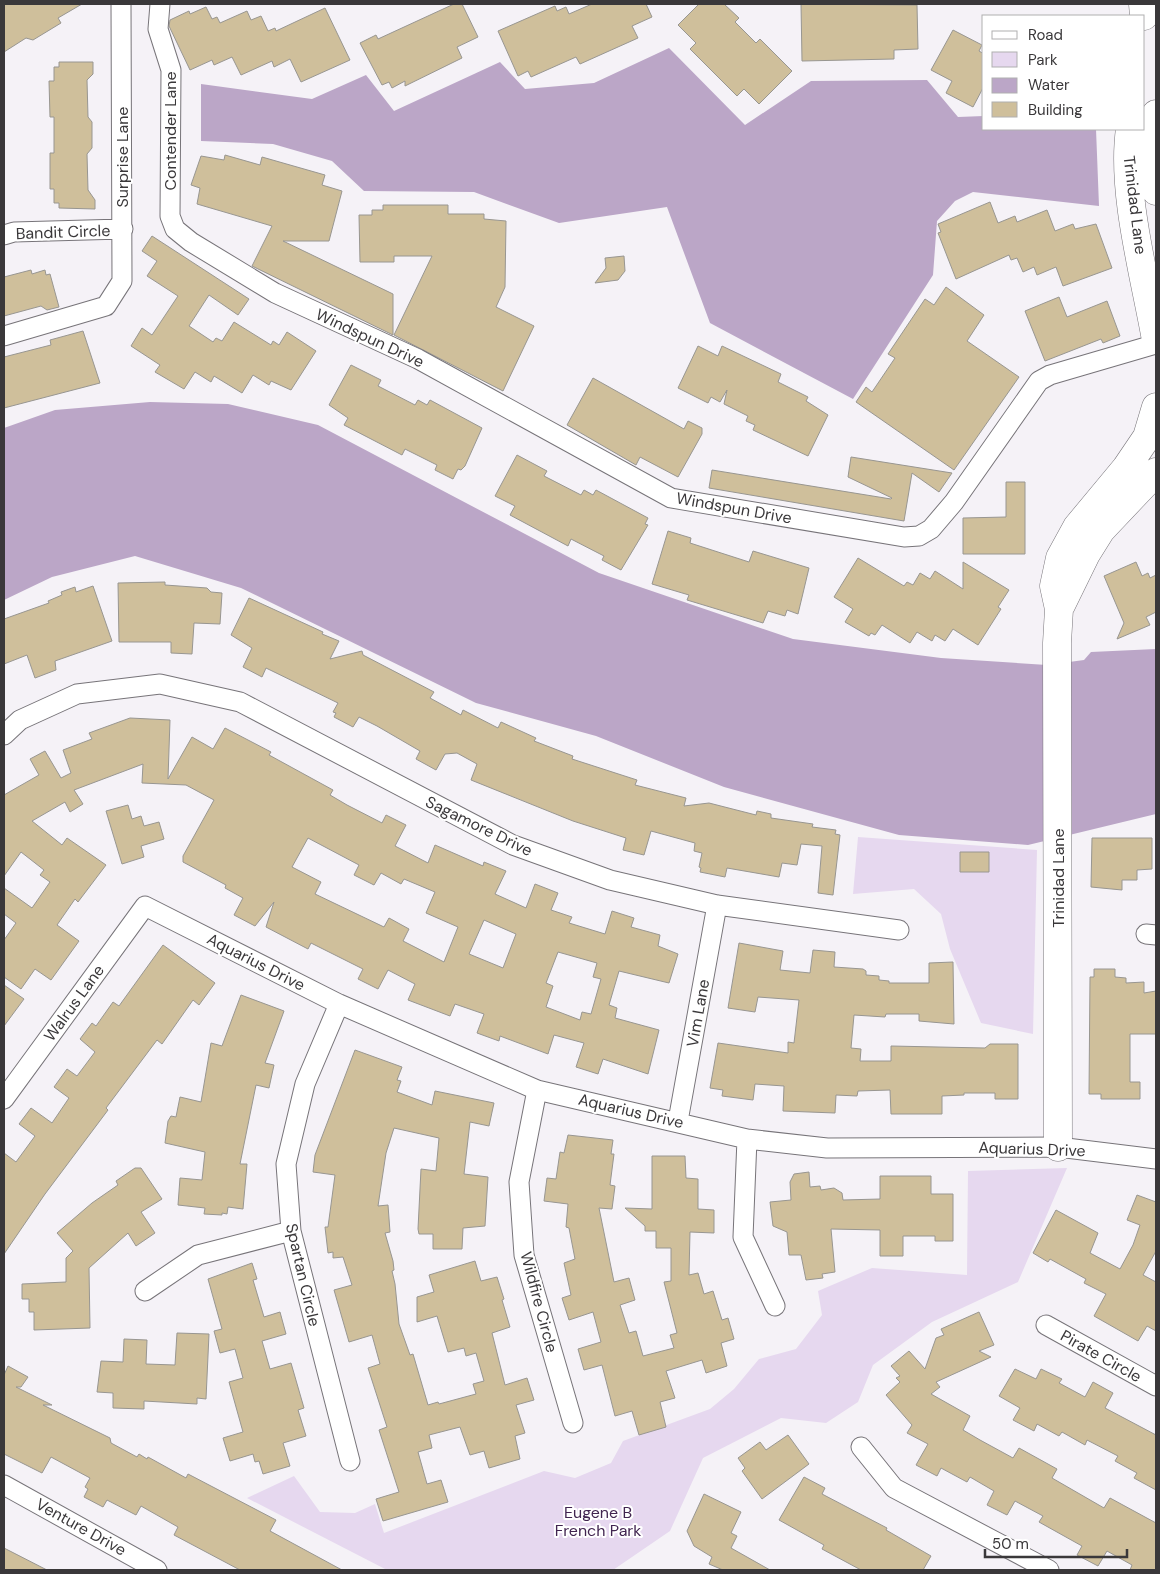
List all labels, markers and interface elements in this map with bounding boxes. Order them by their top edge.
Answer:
legend [982,15,1145,130]
text: Road [1028,25,1063,45]
text: Park [1028,50,1058,70]
street label: Contender Lane [160,71,181,191]
text: Water [1028,75,1070,95]
text: Building [1028,100,1083,120]
street label: Surprise Lane [112,107,133,207]
street label: Trinidad Lane [1119,154,1151,256]
street label: Bandit Circle [15,220,111,244]
street label: Windspun Drive [313,304,427,372]
street label: Windspun Drive [675,487,793,529]
street label: Sagamore Drive [422,791,536,861]
street label: Trinidad Lane [1048,828,1069,928]
street label: Aquarius Drive [203,928,309,996]
street label: Walrus Lane [39,961,109,1045]
street label: Vim Lane [682,977,714,1049]
street label: Aquarius Drive [576,1089,686,1133]
street label: Aquarius Drive [978,1137,1086,1161]
street label: Spartan Circle [281,1221,325,1329]
street label: Wildfire Circle [515,1249,563,1355]
street label: Pirate Circle [1057,1325,1145,1387]
street label: Venture Drive [32,1494,130,1560]
park label: Eugene B French Park [555,1502,641,1541]
scale bar [985,1526,1128,1558]
text: 50 m [992,1534,1029,1554]

